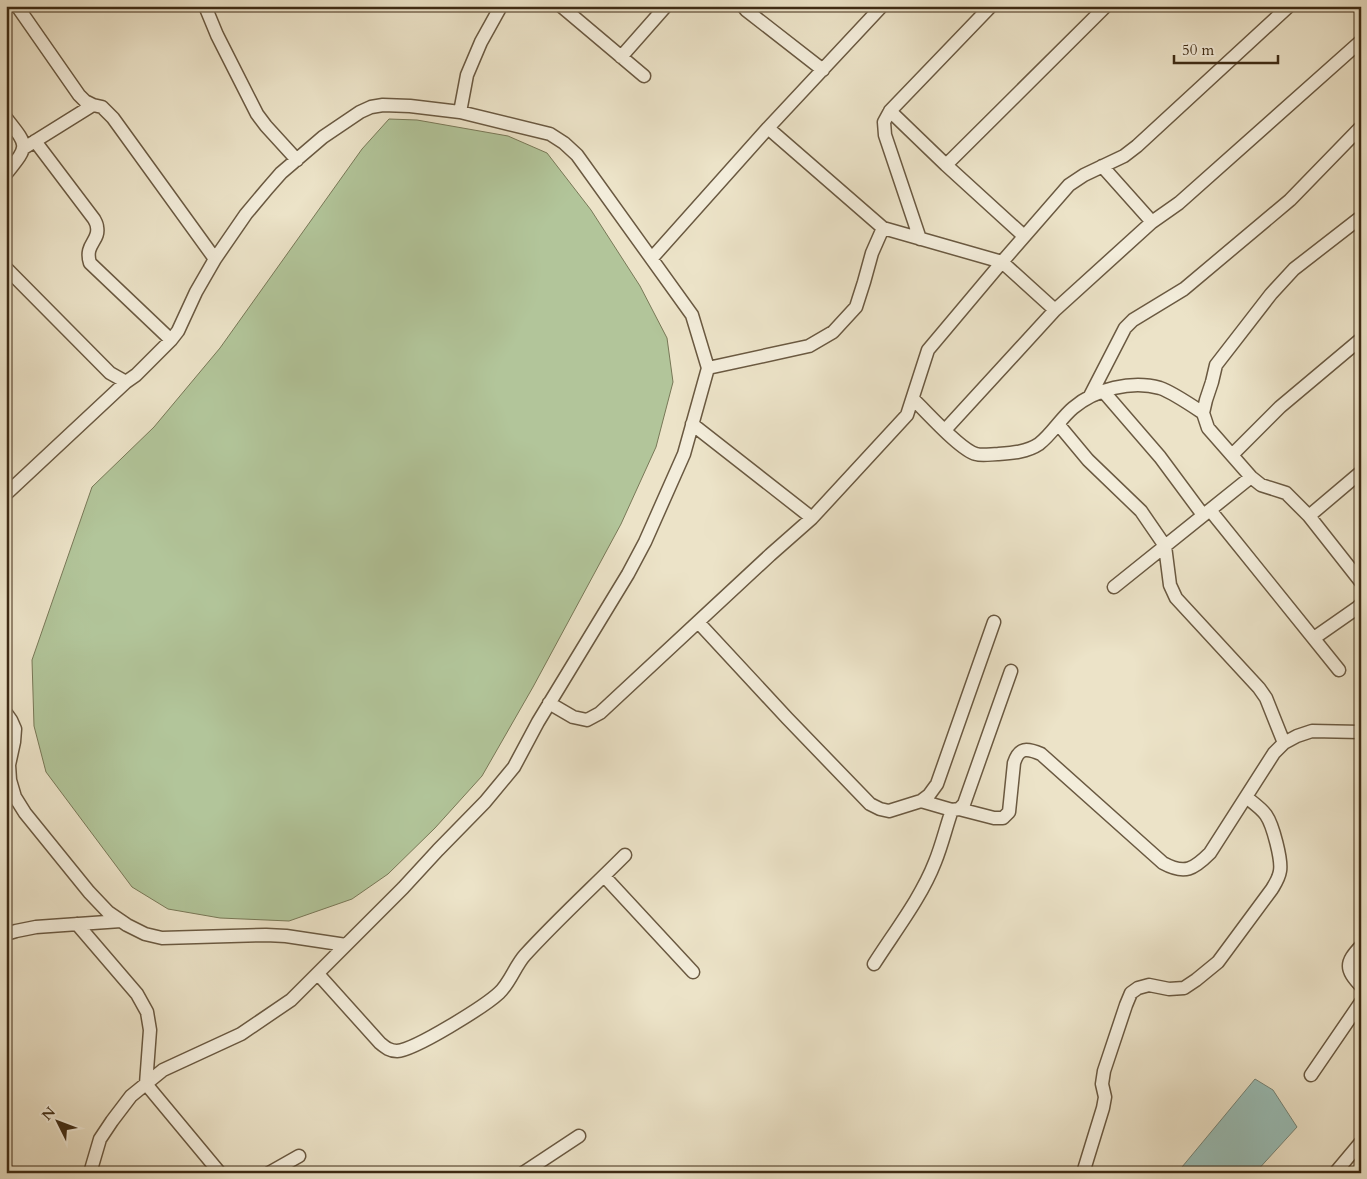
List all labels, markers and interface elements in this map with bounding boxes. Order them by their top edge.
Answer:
scale bar [1174,32,1278,64]
text: 50 m [1182,40,1214,60]
north arrow [32,1096,82,1146]
text: N [38,1103,60,1125]

